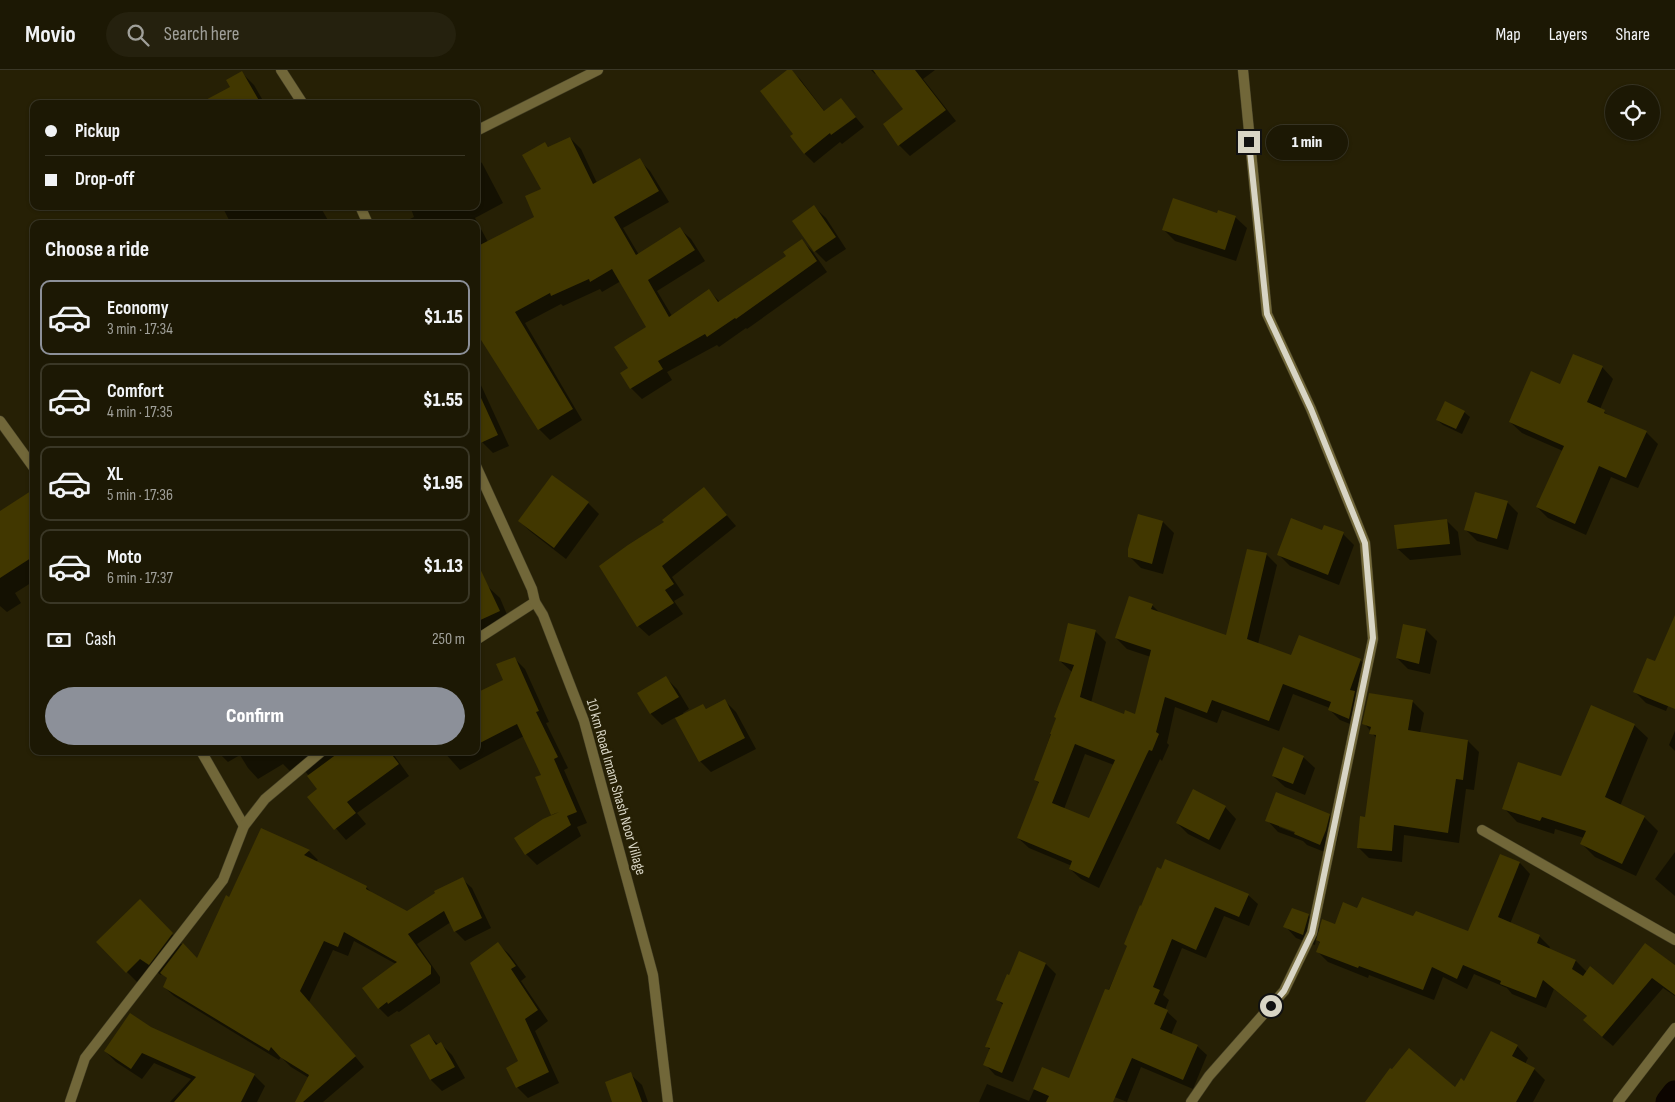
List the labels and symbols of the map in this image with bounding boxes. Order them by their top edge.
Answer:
callout: 1 min [1266,124,1349,160]
route end [1238,131,1260,153]
street label: 10 km Road Imam Shash Noor Village [582,697,650,877]
route start [1260,995,1282,1017]

